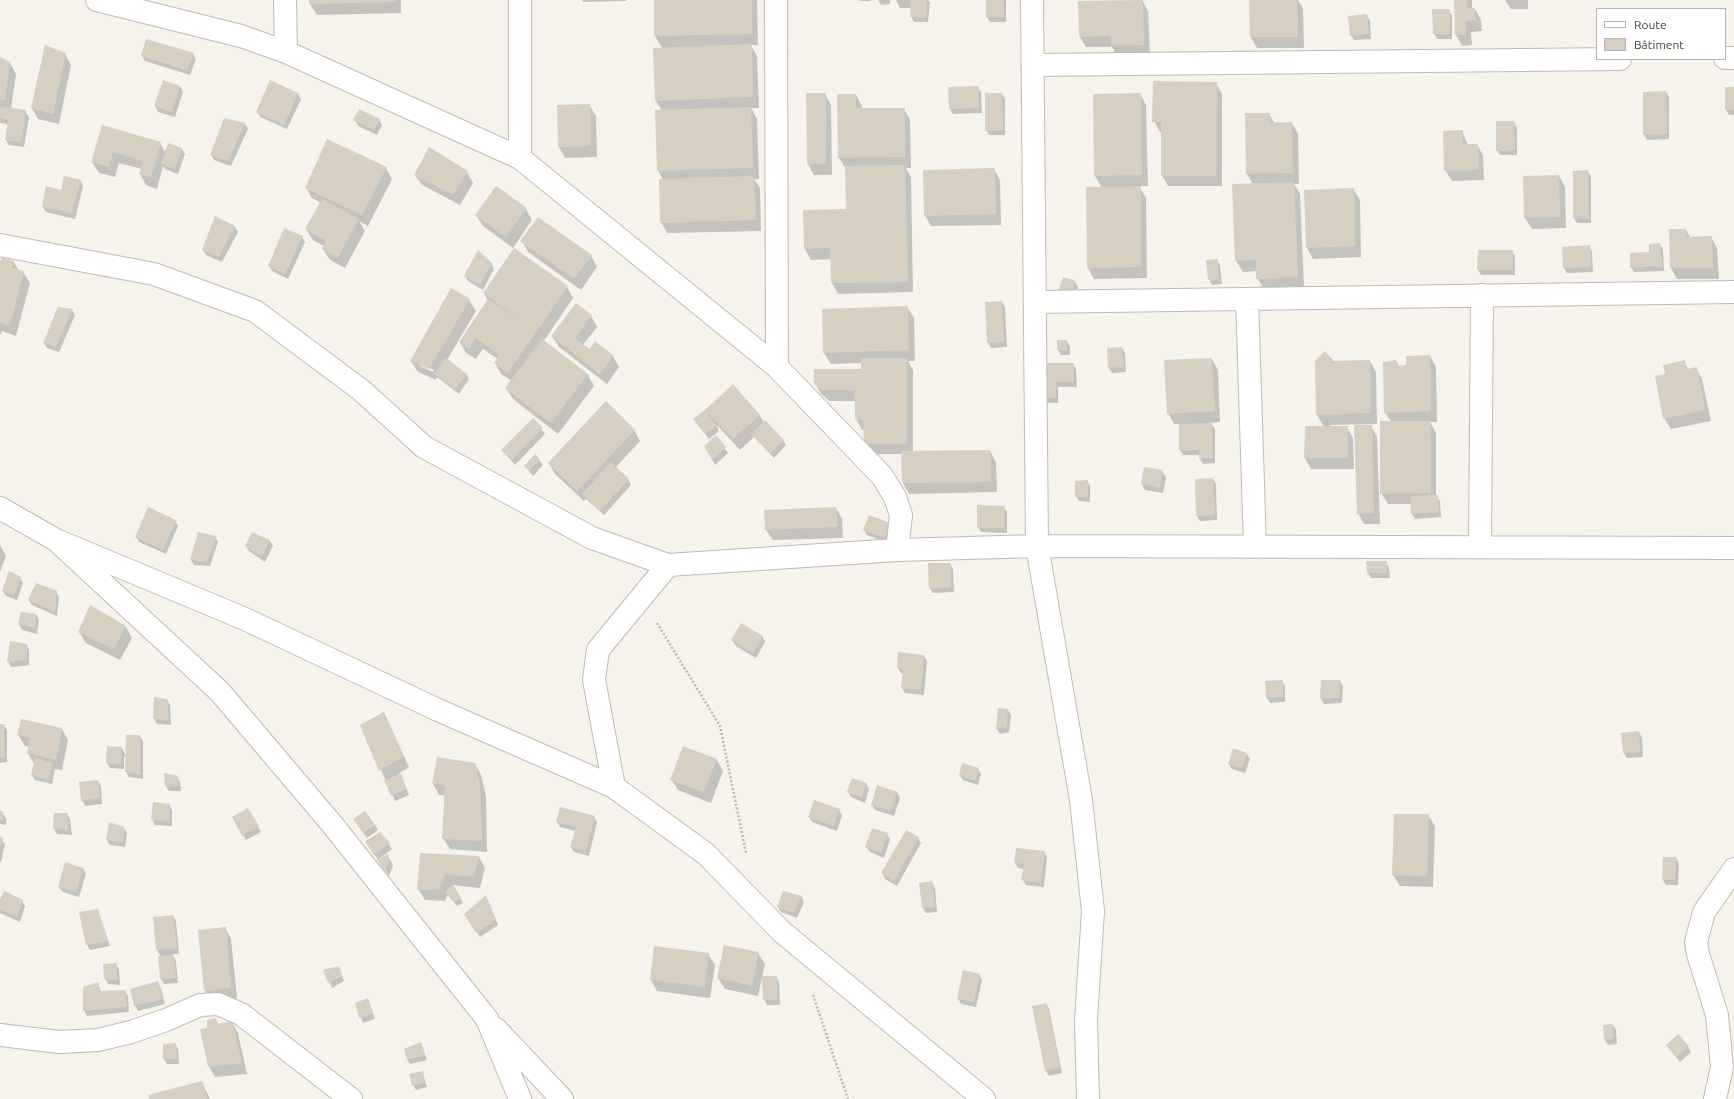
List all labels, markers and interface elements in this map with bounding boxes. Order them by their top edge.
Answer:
legend [1596,8,1726,60]
text: Route [1634,18,1667,31]
text: Bâtiment [1634,38,1684,51]

